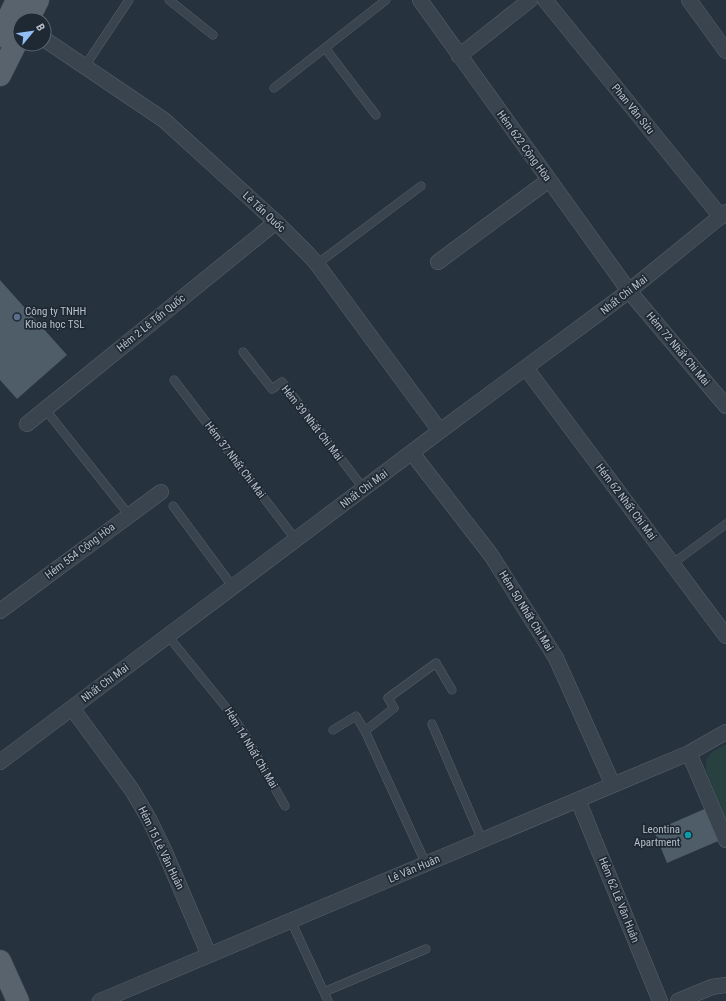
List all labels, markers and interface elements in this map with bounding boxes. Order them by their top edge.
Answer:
north arrow [12,12,52,52]
text: B [33,22,47,33]
street label: Phan Văn Sửu [609,81,657,137]
street label: Hẻm 622 Cộng Hòa [494,108,554,184]
street label: Lê Tấn Quốc [240,189,288,235]
street label: Nhất Chi Mai [598,273,650,317]
street label: Hẻm 2 Lê Tấn Quốc [114,291,188,355]
place label: Công ty TNHH Khoa học TSL [25,305,86,331]
street label: Hẻm 72 Nhất Chi Mai [643,310,713,388]
marker: Công ty TNHH Khoa học TSL [12,312,22,322]
street label: Hẻm 39 Nhất Chi Mai [279,383,345,463]
street label: Hẻm 37 Nhất Chi Mai [202,419,268,501]
street label: Hẻm 62 Nhất Chi Mai [593,461,659,543]
street label: Nhất Chi Mai [338,467,390,511]
street label: Hẻm 554 Cộng Hòa [42,520,118,582]
street label: Hẻm 50 Nhất Chi Mai [496,569,556,653]
street label: Nhất Chi Mai [79,661,131,705]
street label: Hẻm 14 Nhất Chi Mai [222,705,280,791]
street label: Hẻm 15 Lê Văn Huân [135,804,187,892]
place label: Leontina Apartment [634,823,680,849]
marker: Leontina Apartment [683,830,693,840]
street label: Lê Văn Huân [386,852,442,886]
street label: Hẻm 62 Lê Văn Huân [596,855,642,945]

